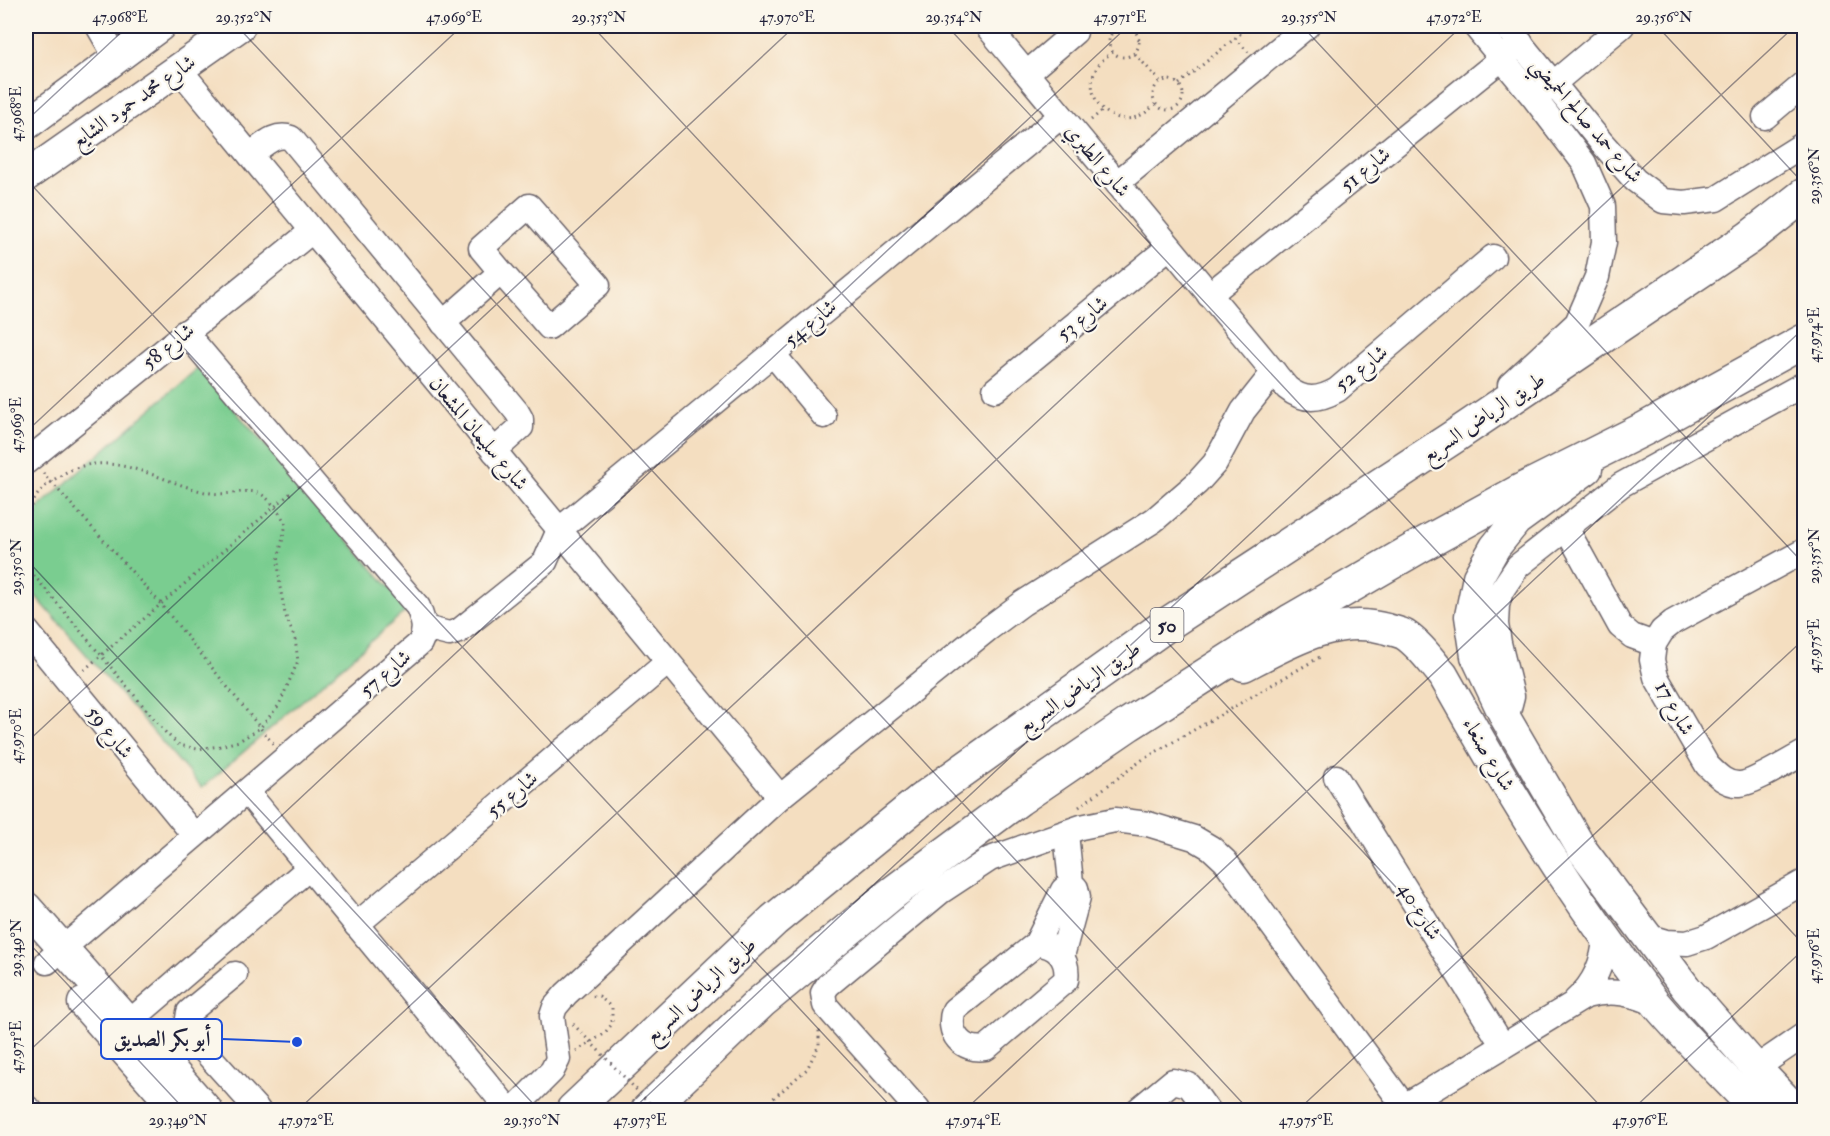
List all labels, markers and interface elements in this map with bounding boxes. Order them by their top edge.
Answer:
text: 47.968°E [92,8,148,27]
text: 29.352°N [216,8,273,27]
text: 47.969°E [426,8,482,27]
text: 29.353°N [571,8,627,27]
text: 47.970°E [759,8,815,27]
text: 29.354°N [926,8,983,27]
text: 47.971°E [1093,8,1147,27]
text: 29.355°N [1281,8,1337,27]
text: 47.972°E [1426,8,1482,27]
text: 29.356°N [1636,8,1693,27]
street label: شارع محمد حمود الشايع [66,48,204,159]
street label: شارع حمد صالح الحميضي [1520,52,1649,193]
text: 47.968°E [7,86,26,142]
street label: شارع الطبري [1056,118,1136,205]
street label: شارع 51 [1334,141,1399,201]
text: 29.356°N [1805,147,1824,204]
street label: شارع 53 [1051,290,1116,350]
street label: شارع 54 [778,293,845,356]
text: 47.974°E [1805,307,1824,363]
street label: شارع 58 [137,317,203,379]
street label: شارع 52 [1329,339,1396,401]
street label: طريق الرياض السريع [1416,366,1553,473]
street label: شارع سليمان المشعان [420,370,534,499]
text: 47.969°E [7,397,26,453]
text: 29.355°N [1805,528,1824,584]
text: 29.350°N [7,538,26,595]
road number: 50 [1150,608,1184,642]
text: 47.975°E [1805,619,1824,673]
street label: طريق الرياض السريع [1013,635,1149,744]
street label: شارع 57 [354,644,419,706]
street label: شارع 17 [1645,676,1700,742]
street label: شارع 59 [77,700,139,767]
text: 47.970°E [7,708,26,764]
street label: شارع صنعاء [1453,713,1521,798]
street label: شارع 55 [481,765,546,827]
street label: شارع 40 [1388,877,1448,947]
text: 29.349°N [7,918,26,977]
text: 47.976°E [1805,928,1824,984]
street label: طريق الرياض السريع [638,931,766,1053]
callout: أبو بكر الصديق [101,1019,222,1059]
text: 47.971°E [7,1020,26,1074]
text: أبو بكر الصديق [113,1023,211,1053]
text: 29.349°N [149,1111,208,1130]
text: 47.972°E [278,1111,334,1130]
text: 29.350°N [504,1111,561,1130]
text: 47.973°E [613,1111,667,1130]
text: 47.974°E [945,1111,1001,1130]
text: 47.975°E [1279,1111,1333,1130]
text: 47.976°E [1612,1111,1668,1130]

